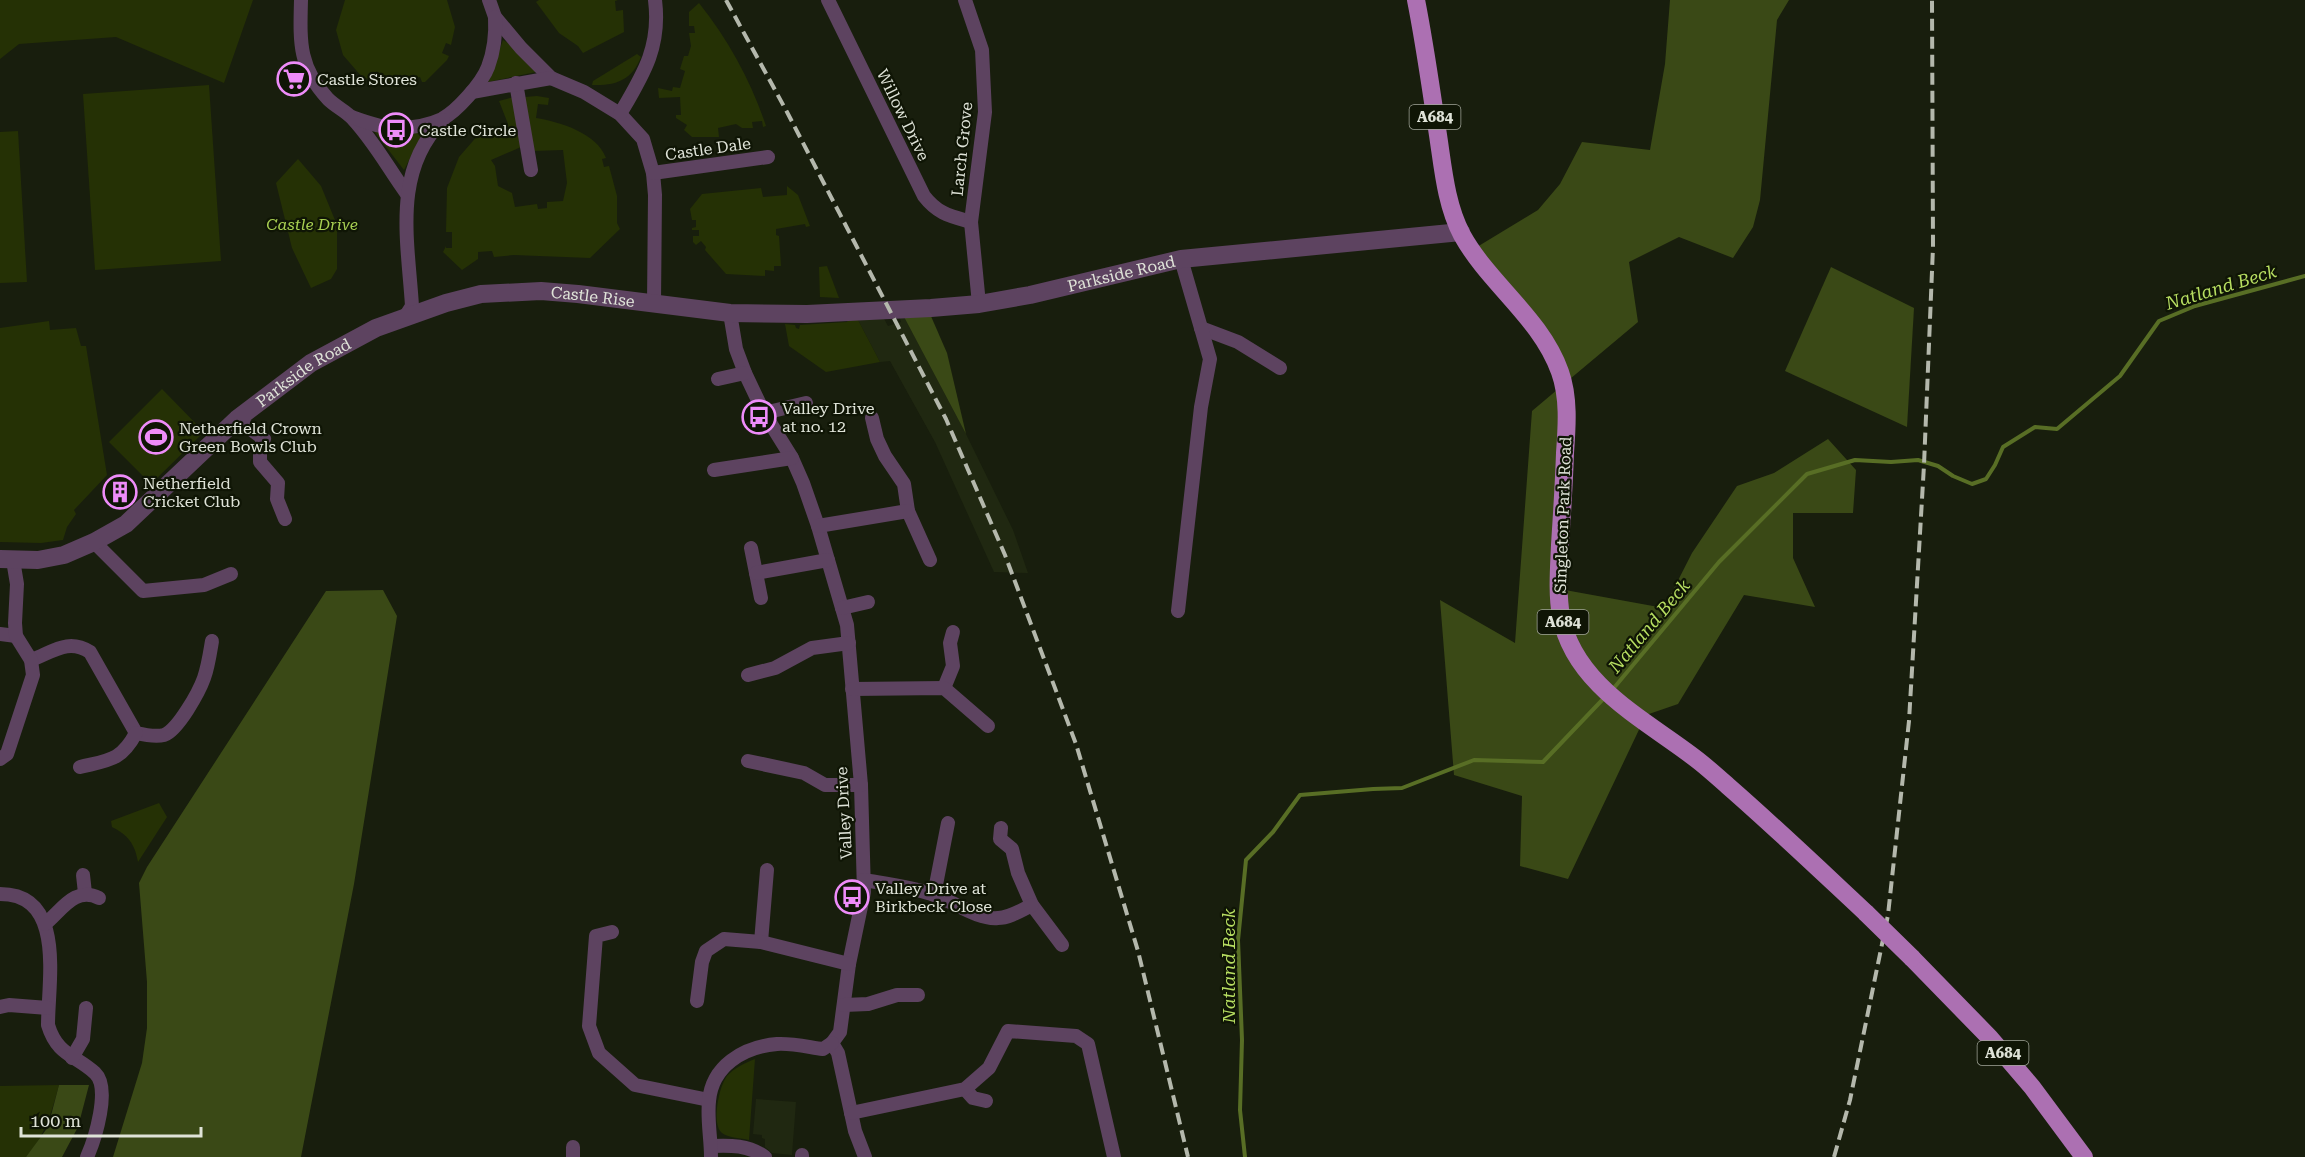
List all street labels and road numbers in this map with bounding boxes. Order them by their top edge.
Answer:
street label: Willow Drive [873,66,933,164]
street label: Larch Grove [948,101,976,197]
road number: A684 [1410,105,1460,129]
street label: Castle Dale [664,134,752,164]
street label: Parkside Road [1065,251,1177,295]
street label: Castle Rise [550,282,636,311]
street label: Parkside Road [252,334,354,411]
street label: Singleton Park Road [1551,436,1575,594]
road number: A684 [1538,610,1588,634]
street label: Valley Drive [832,766,856,860]
road number: A684 [1978,1041,2028,1065]

